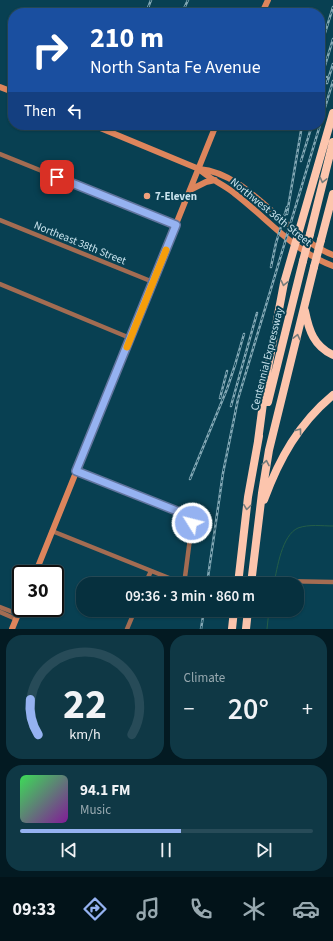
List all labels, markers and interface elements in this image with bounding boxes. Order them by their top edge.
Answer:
text: 210 m [90,18,164,58]
icon: right [24,24,76,76]
text: North Santa Fe Avenue [90,55,261,80]
icon: left [64,100,86,122]
text: Then [24,101,56,122]
pin [40,160,74,194]
icon: arrive [46,166,68,188]
street label: Northwest 36th Street [227,175,315,250]
one-way arrow [320,177,328,183]
place label: 7-Eleven [155,189,197,204]
marker: 7-Eleven [142,191,152,201]
street label: Northeast 38th Street [32,218,129,268]
one-way arrow [281,280,289,287]
street label: Centennial Expressway [247,306,287,412]
one-way arrow [292,334,301,341]
one-way arrow [294,428,301,435]
one-way arrow [262,460,270,466]
position arrow [171,502,213,544]
one-way arrow [243,504,252,510]
speed limit sign: 30 [12,565,64,617]
text: 09:36 · 3 min · 860 m [125,586,255,607]
text: Climate [184,669,225,687]
text: 22 [63,675,107,735]
text: 20° [228,688,269,731]
text: − [184,693,194,725]
text: + [302,693,313,725]
text: km/h [69,724,101,745]
text: 94.1 FM [80,780,131,801]
text: Music [80,801,111,819]
icon: previous [58,839,80,861]
icon: pause [155,839,177,861]
icon: next [253,839,275,861]
icon: directions [81,895,109,923]
icon: music [134,895,162,923]
icon: phone [187,895,215,923]
icon: climate [240,895,268,923]
icon: car [292,895,320,923]
text: 09:33 [12,897,56,922]

